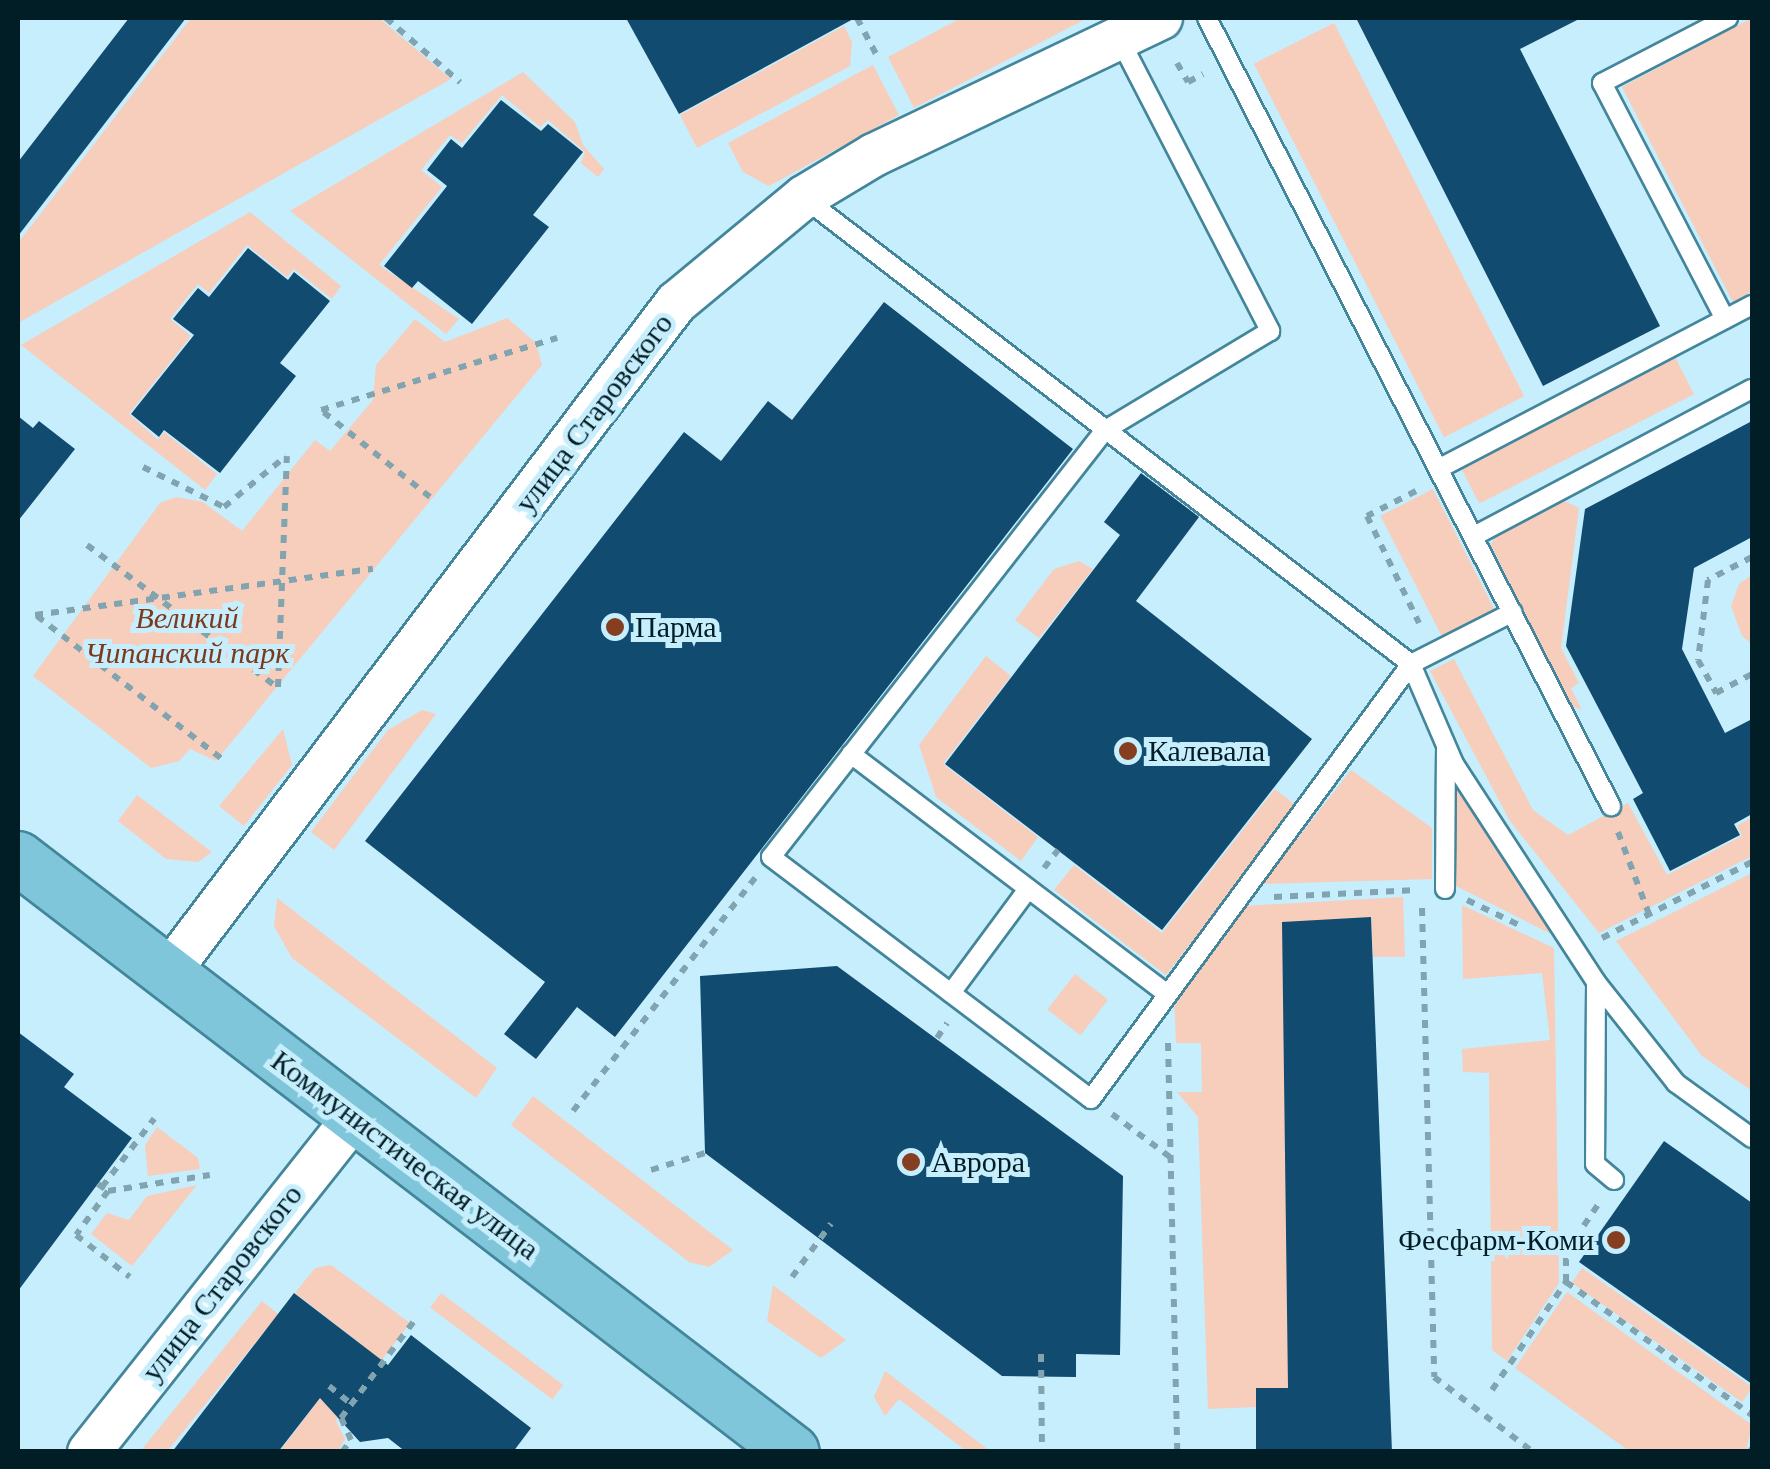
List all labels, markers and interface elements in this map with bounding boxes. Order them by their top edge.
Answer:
street label: улица Старовского [507,306,681,520]
park label: Великий Чипанский парк [85,600,289,670]
place label: Парма [635,609,717,645]
marker: Парма [604,616,626,638]
place label: Калевала [1148,733,1265,769]
marker: Калевала [1117,740,1139,762]
street label: Коммунистическая улица [264,1043,546,1267]
place label: Аврора [931,1144,1025,1180]
marker: Аврора [900,1151,922,1173]
street label: улица Старовского [134,1177,310,1389]
place label: Фесфарм-Коми [1398,1222,1594,1258]
marker: Фесфарм-Коми [1603,1227,1629,1253]

